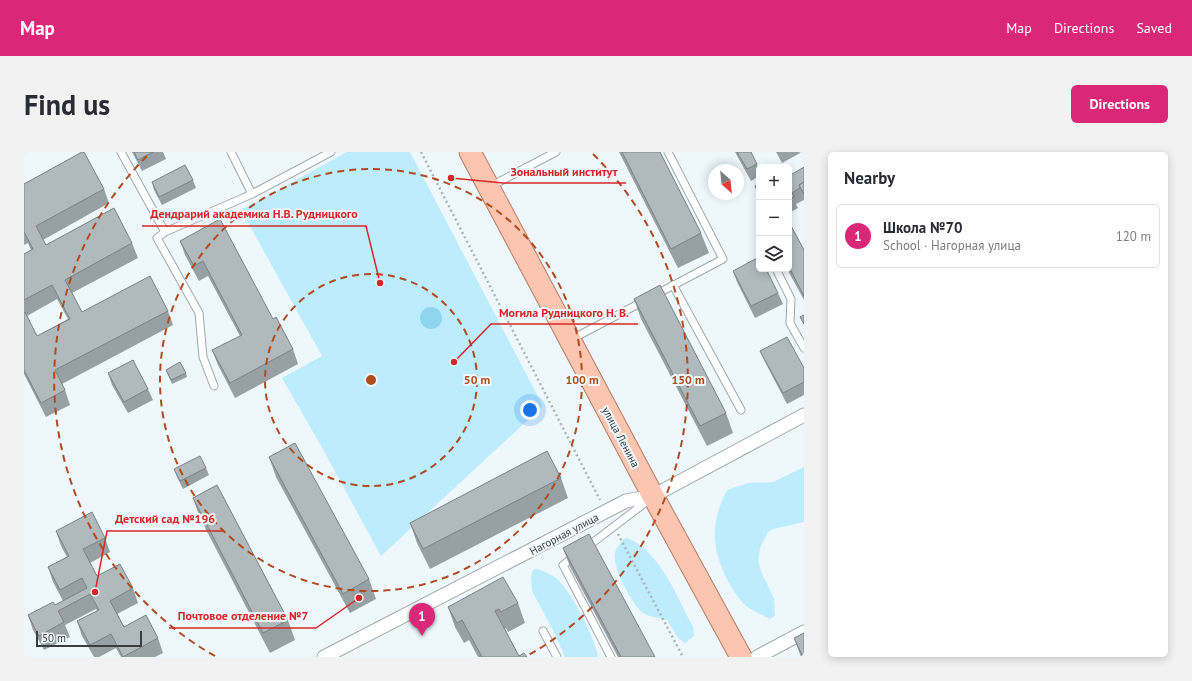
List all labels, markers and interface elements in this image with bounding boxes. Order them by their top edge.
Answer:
text: Map [20,16,55,40]
text: Map [1006,19,1032,37]
text: Directions [1054,19,1114,37]
text: Saved [1136,19,1172,37]
button: Directions [1071,85,1168,123]
text: Find us [24,86,110,123]
callout: Зональный институт [503,159,626,183]
text: Зональный институт [510,164,618,179]
north arrow [708,164,744,200]
map controls [756,164,792,272]
button: + [756,164,792,200]
text: Nearby [844,167,895,189]
button: − [756,200,792,236]
callout: Дендрарий академика Н.В. Рудницкого [142,202,366,226]
text: Дендрарий академика Н.В. Рудницкого [150,206,358,221]
text: Школа №70 [883,218,963,237]
text: 1 [854,228,862,245]
text: 120 m [1116,228,1151,245]
button: layers [756,236,792,272]
text: School · Нагорная улица [883,237,1021,254]
callout: Могила Рудницкого Н. В. [491,300,638,324]
text: Могила Рудницкого Н. В. [499,305,629,320]
text: 50 m [464,372,490,387]
text: 100 m [565,372,599,387]
text: 150 m [671,372,705,387]
centre of rings [364,373,378,387]
your location [520,400,540,420]
street label: улица Ленина [599,404,643,470]
callout: Детский сад №196 [107,507,223,531]
street label: Нагорная улица [527,510,601,558]
text: Детский сад №196 [115,511,215,526]
pin: 1 [409,603,435,636]
callout: Почтовое отделение №7 [169,604,316,628]
text: Почтовое отделение №7 [178,608,308,623]
scale bar [36,629,142,648]
text: 50 m [42,631,66,645]

